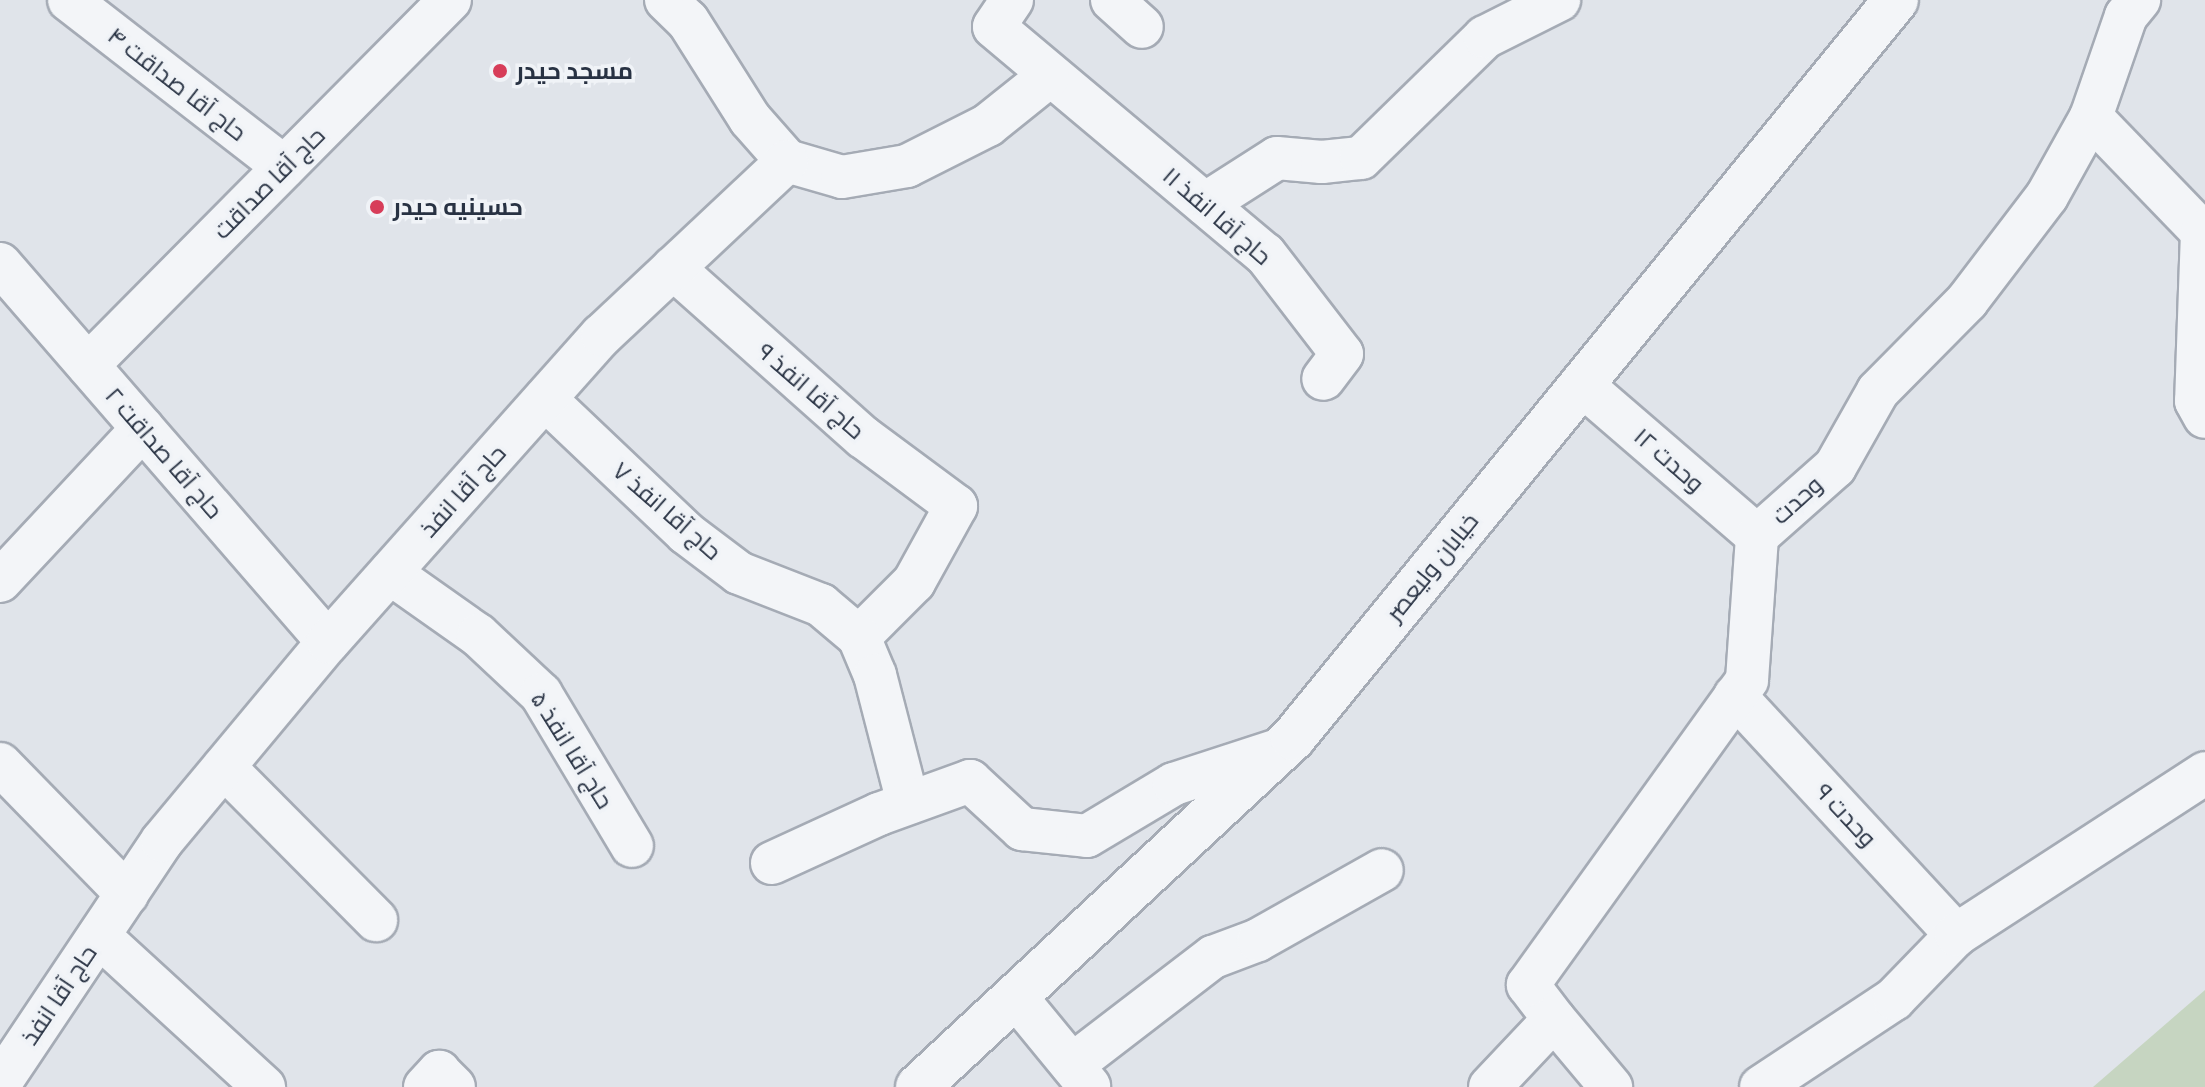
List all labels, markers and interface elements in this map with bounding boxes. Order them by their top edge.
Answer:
street label: حاج آقا صداقت ۴ [102,21,252,147]
place label: مسجد حیدر [516,57,633,85]
marker: مسجد حیدر [491,62,509,80]
street label: حاج آقا صداقت [207,121,331,245]
street label: حاج آقا انفذ ۱۱ [1157,161,1277,271]
place label: حسینیه حیدر [393,193,523,221]
marker: حسینیه حیدر [368,198,386,216]
street label: حاج آقا انفذ ۹ [752,337,870,445]
street label: حاج آقا صداقت ۲ [99,382,229,524]
street label: وحدت ۱۲ [1628,422,1710,498]
street label: حاج آقا انفذ [414,439,512,543]
street label: حاج آقا انفذ ۷ [607,456,727,566]
street label: وحدت [1766,470,1828,530]
street label: خیابان ولیعصر [1380,507,1484,627]
street label: حاج آقا انفذ ۵ [525,686,619,814]
street label: وحدت ۹ [1810,777,1882,853]
street label: حاج آقا انفذ [15,940,103,1050]

